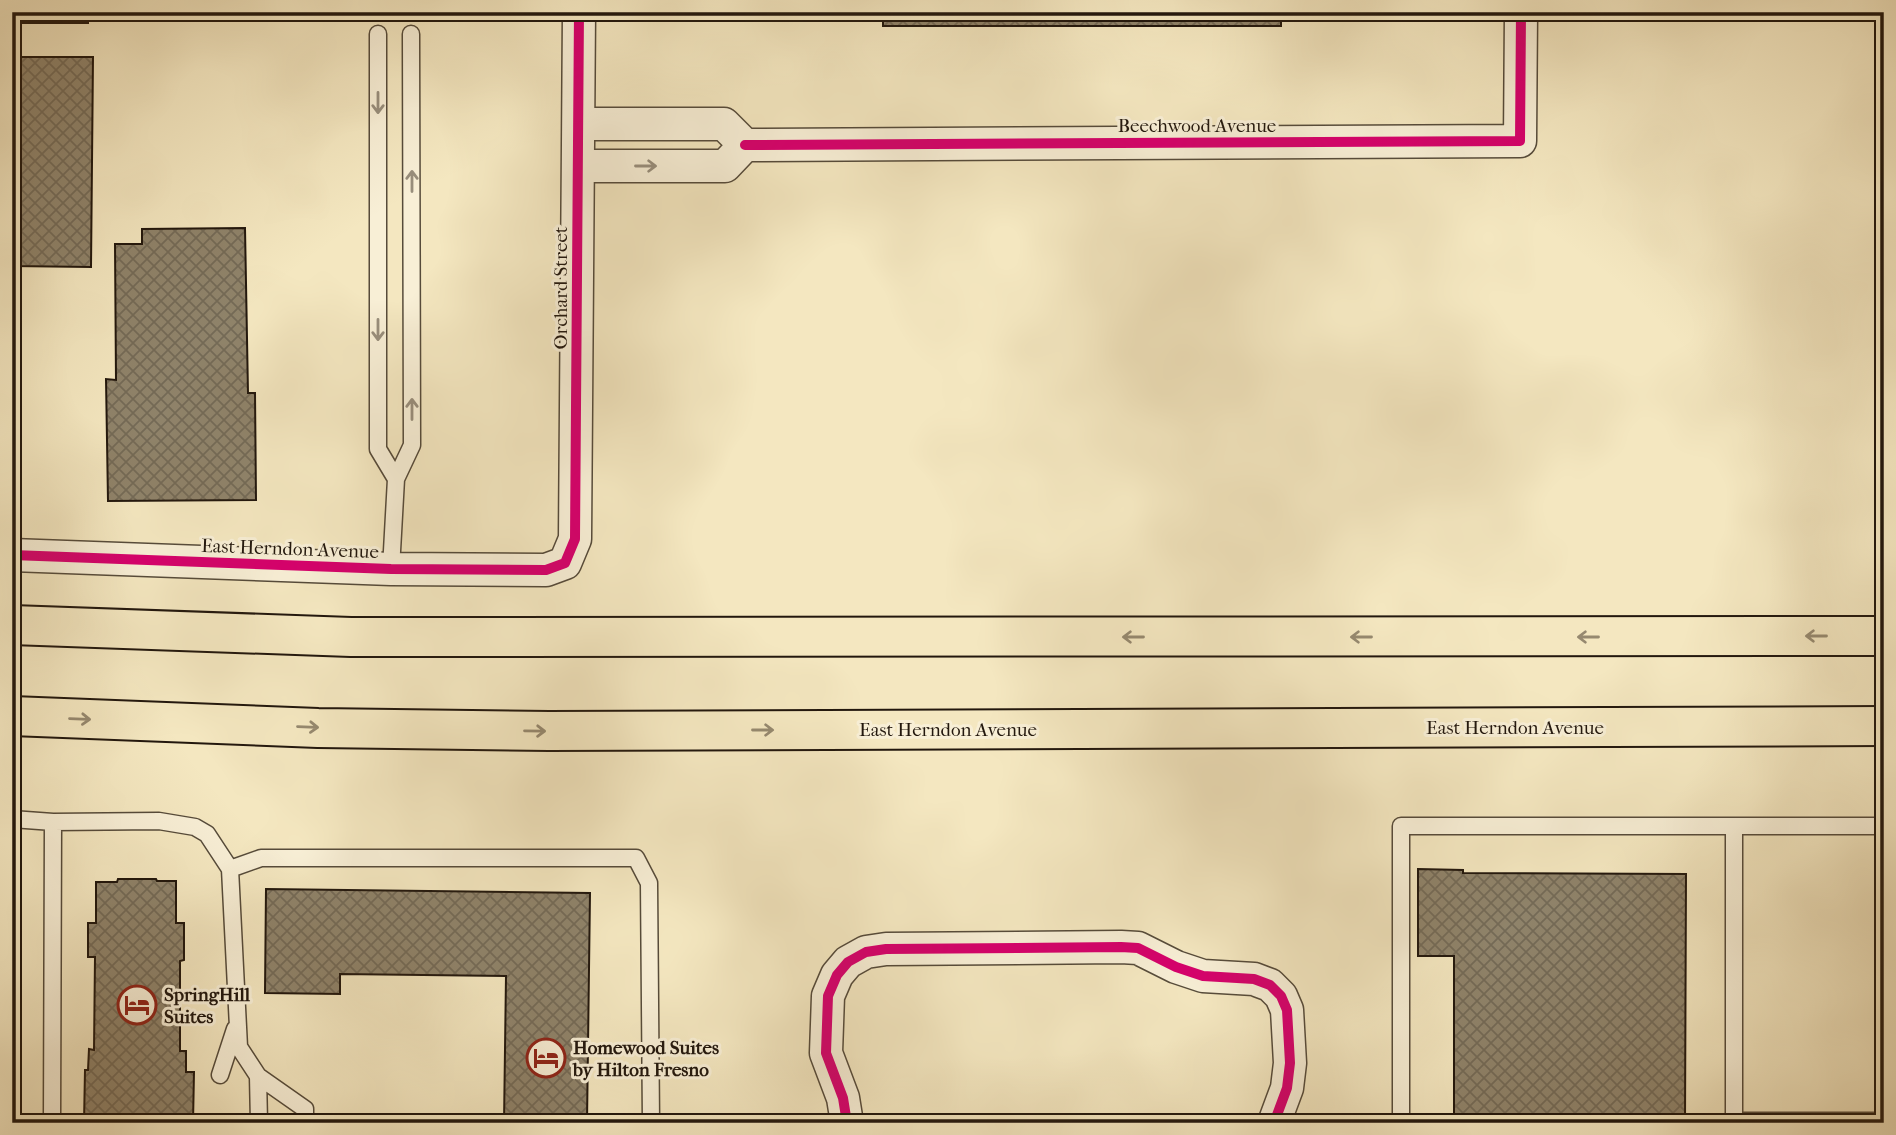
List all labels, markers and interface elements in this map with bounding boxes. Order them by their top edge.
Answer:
one-way arrow [371,91,385,114]
street label: Beechwood Avenue [1118,115,1276,137]
one-way arrow [635,159,658,173]
one-way arrow [405,170,419,193]
street label: Orchard Street [550,226,572,350]
one-way arrow [371,318,385,341]
one-way arrow [405,398,419,421]
street label: East Herndon Avenue [201,535,379,563]
one-way arrow [1804,629,1827,643]
one-way arrow [1122,630,1145,644]
one-way arrow [1349,630,1372,644]
one-way arrow [1577,630,1600,644]
one-way arrow [69,713,92,726]
street label: East Herndon Avenue [1426,717,1604,739]
street label: East Herndon Avenue [859,719,1037,741]
one-way arrow [296,721,319,734]
one-way arrow [751,723,774,737]
one-way arrow [524,724,547,738]
hotel icon: SpringHill Suites [116,984,158,1026]
place label: SpringHill Suites [164,984,251,1028]
hotel icon: Homewood Suites by Hilton Fresno [525,1037,567,1079]
place label: Homewood Suites by Hilton Fresno [572,1037,719,1081]

